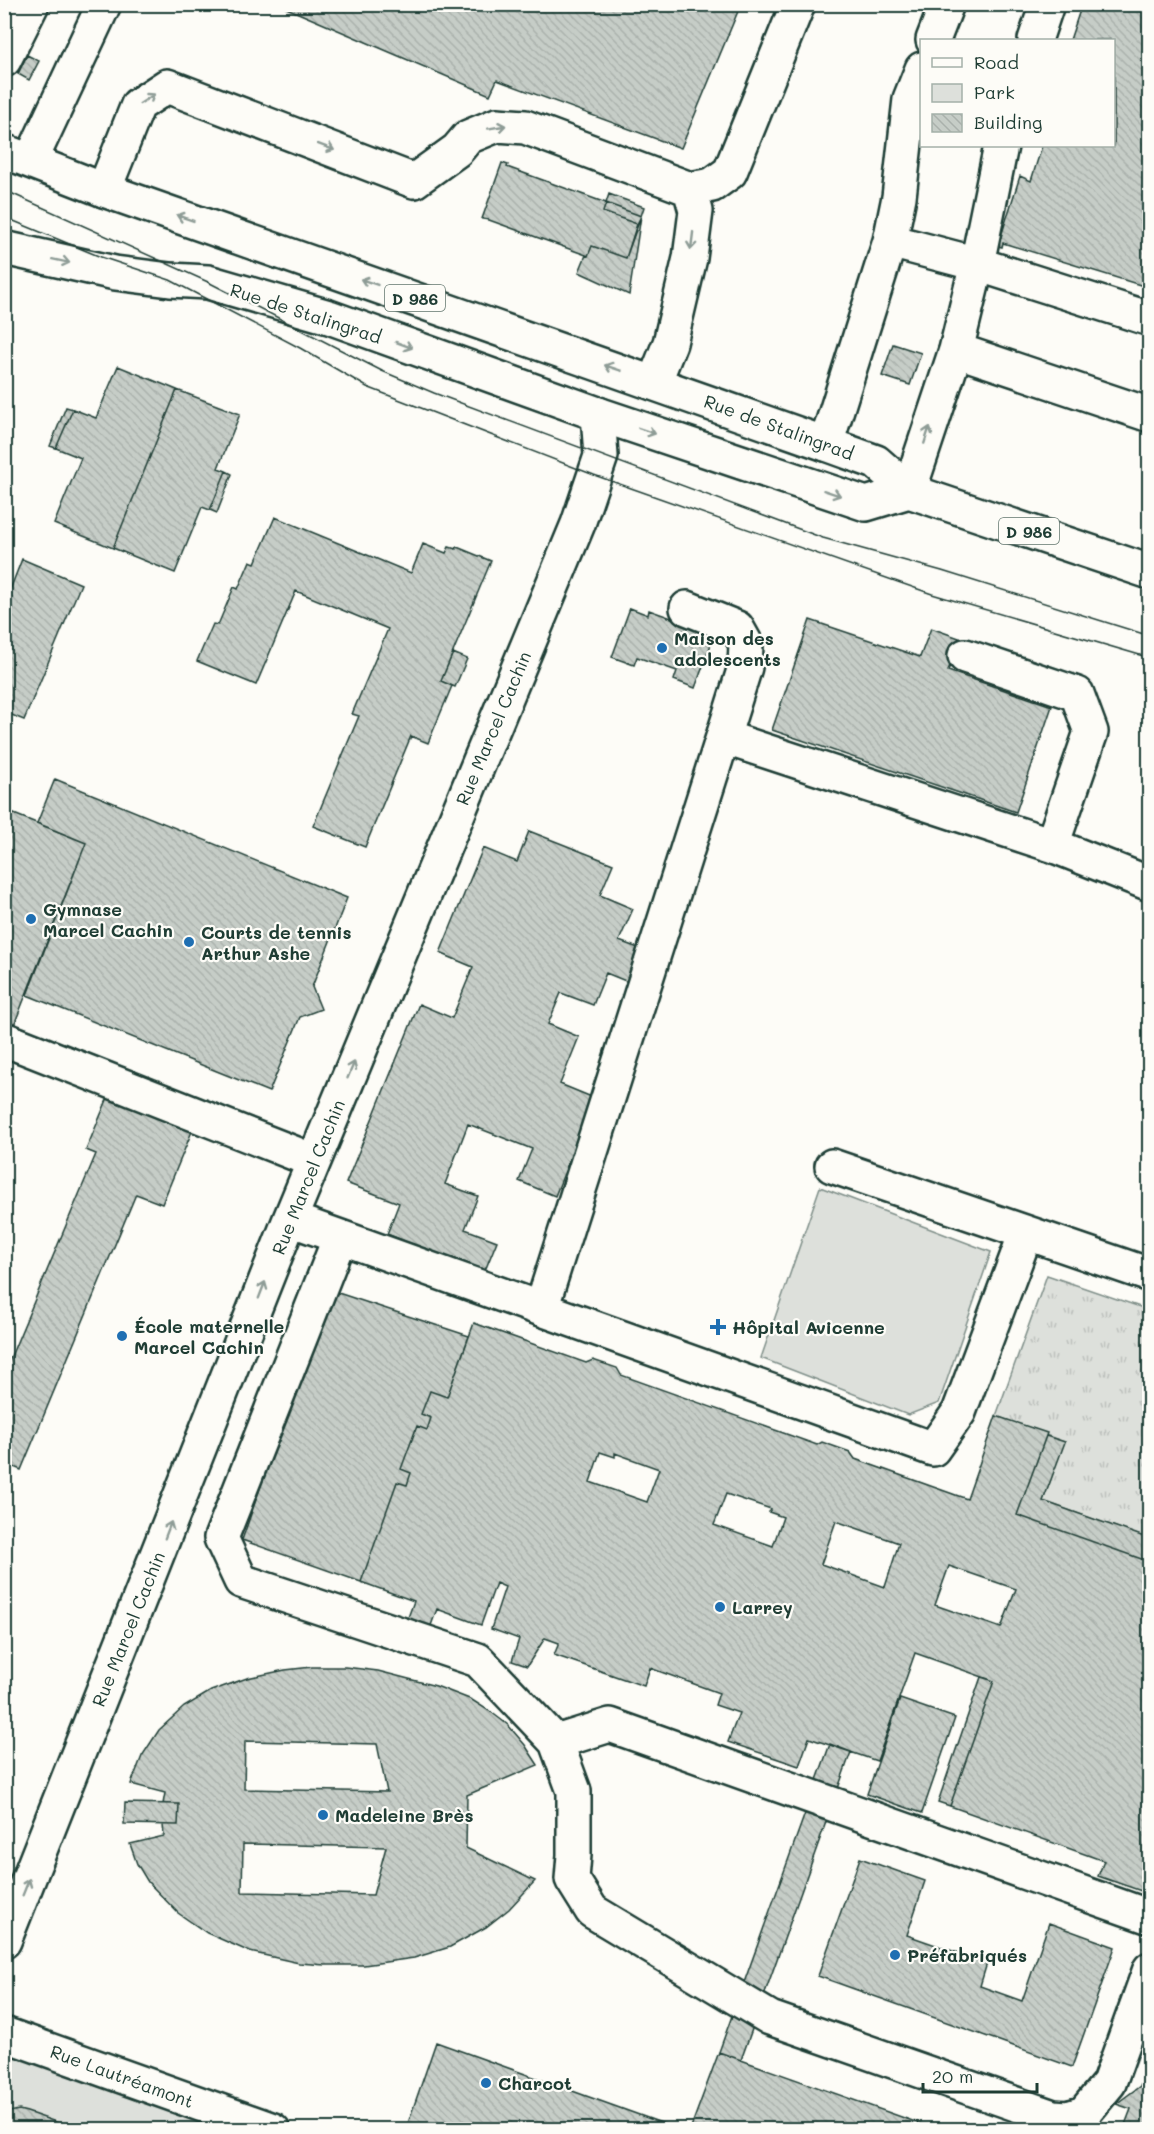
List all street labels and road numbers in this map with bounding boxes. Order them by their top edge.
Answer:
street label: Rue de Stalingrad [227,277,385,349]
road number: D 986 [385,285,445,311]
street label: Rue de Stalingrad [701,389,857,465]
road number: D 986 [999,518,1059,544]
street label: Rue Marcel Cachin [450,647,536,809]
street label: Rue Marcel Cachin [266,1096,350,1258]
street label: Rue Marcel Cachin [86,1548,170,1710]
street label: Rue Lautréamont [47,2039,197,2113]

